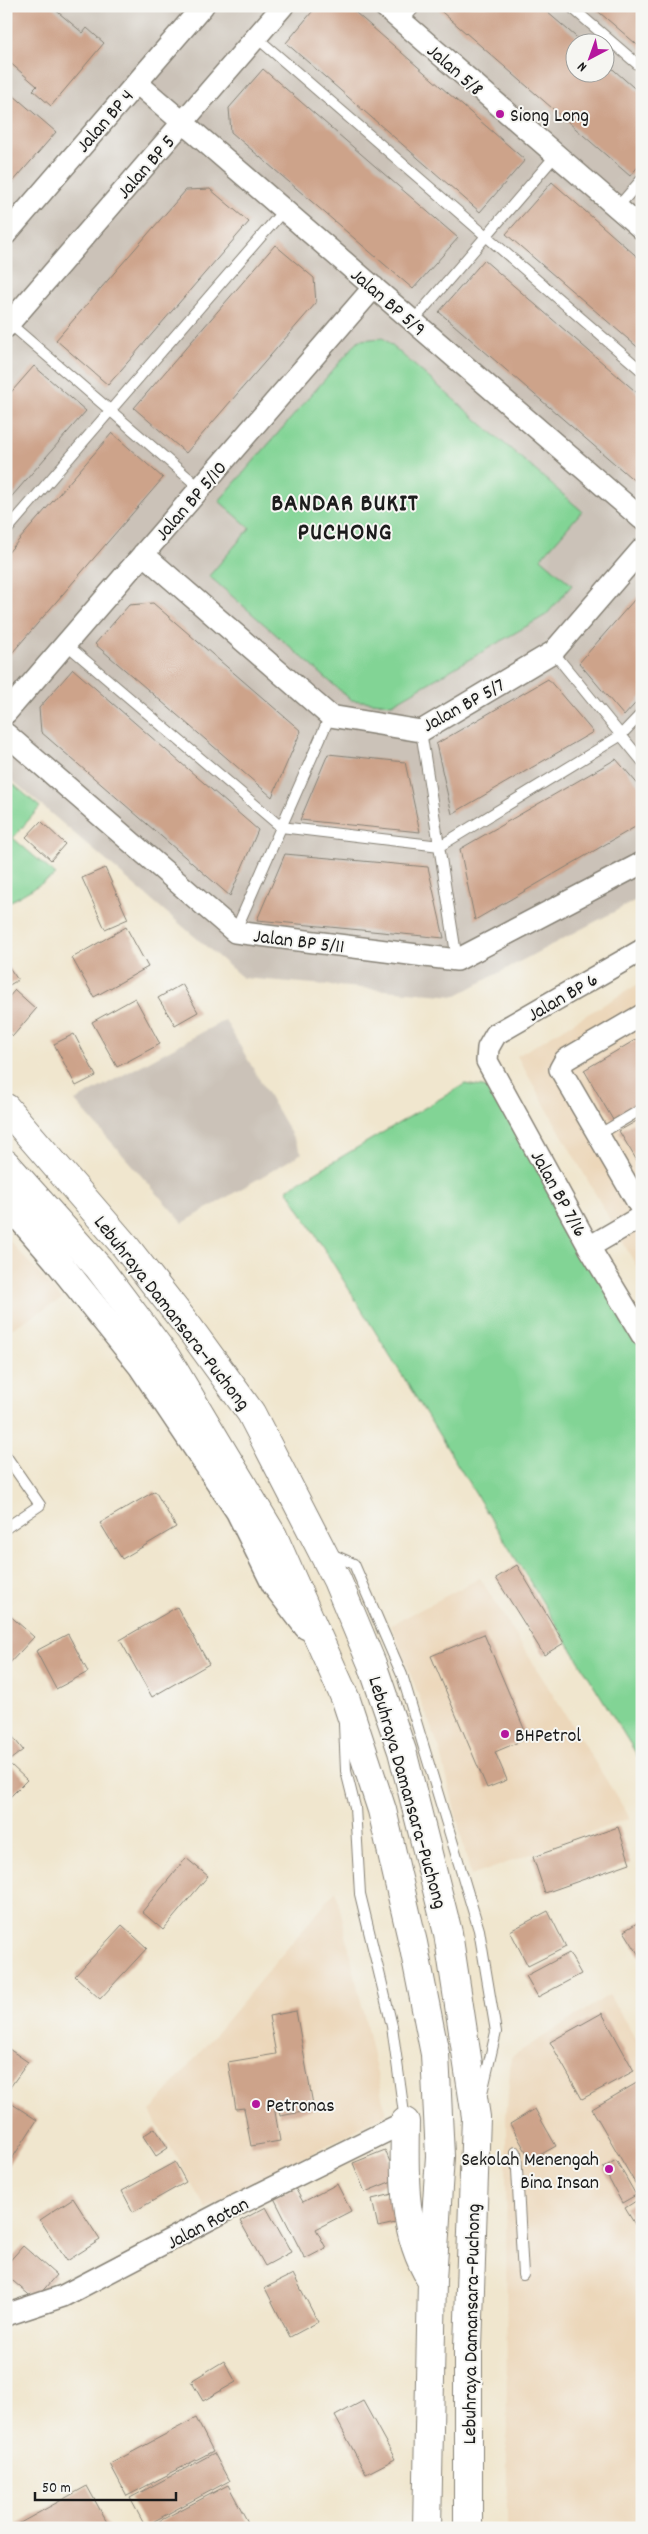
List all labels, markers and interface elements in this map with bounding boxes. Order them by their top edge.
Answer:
north arrow [566,32,616,82]
street label: Jalan 5/8 [419,39,489,104]
text: N [574,56,592,76]
street label: Jalan BP 4 [71,84,142,160]
place label: Siong Long [510,103,589,131]
marker: Siong Long [494,108,506,120]
street label: Jalan BP 5 [111,130,183,206]
street label: Jalan BP 5/9 [343,263,431,344]
street label: Jalan BP 5/10 [150,456,235,548]
district label: BANDAR BUKIT PUCHONG [271,487,419,552]
street label: Jalan BP 5/7 [418,672,511,741]
street label: Jalan BP 5/11 [252,924,346,962]
street label: Jalan BP 6 [523,967,604,1030]
street label: Jalan BP 7/16 [522,1146,593,1243]
street label: Lebuhraya Damansara–Puchong [86,1210,256,1417]
street label: Lebuhraya Damansara–Puchong [359,1673,453,1912]
place label: BHPetrol [515,1723,581,1751]
marker: BHPetrol [499,1728,511,1740]
place label: Petronas [266,2093,335,2121]
marker: Petronas [250,2098,262,2110]
place label: Sekolah Menengah Bina Insan [461,2147,599,2198]
marker: Sekolah Menengah Bina Insan [603,2163,615,2175]
street label: Jalan Rotan [162,2191,254,2258]
street label: Lebuhraya Damansara–Puchong [457,2203,489,2445]
scale bar [35,2469,176,2501]
text: 50 m [42,2478,71,2500]

